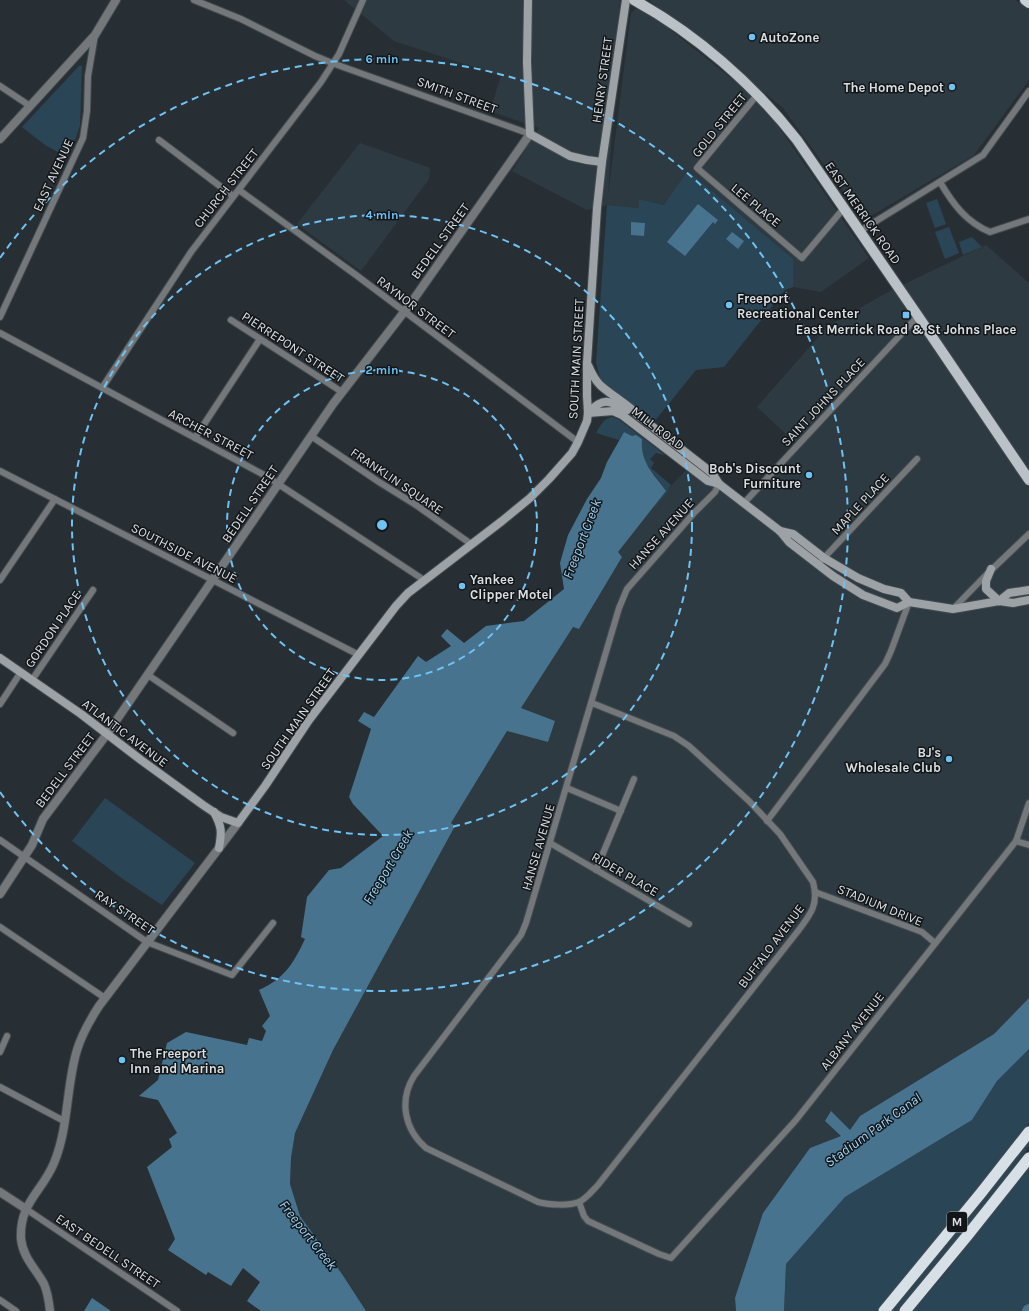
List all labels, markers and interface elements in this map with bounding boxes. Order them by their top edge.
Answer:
place label: AutoZone [760,30,819,45]
marker: AutoZone [747,32,757,42]
street label: HENRY STREET [589,36,616,124]
text: 6 min [365,52,399,66]
street label: SMITH STREET [415,74,500,117]
place label: The Home Depot [844,80,944,95]
marker: The Home Depot [947,82,957,92]
street label: GOLD STREET [689,90,750,160]
street label: EAST AVENUE [30,136,76,214]
street label: CHURCH STREET [190,145,262,231]
street label: EAST MERRICK ROAD [822,159,904,267]
street label: LEE PLACE [728,180,784,230]
street label: BEDELL STREET [407,200,473,282]
text: 4 min [366,208,398,222]
street label: RAYNOR STREET [374,273,458,342]
place label: Freeport Recreational Center [737,291,860,321]
street label: SOUTH MAIN STREET [565,298,587,420]
marker: Freeport Recreational Center [724,300,734,310]
street label: PIERREPONT STREET [239,308,347,386]
marker: East Merrick Road & St Johns Place [901,310,911,320]
place label: East Merrick Road & St Johns Place [796,322,1016,337]
street label: SAINT JOHNS PLACE [778,355,868,449]
text: 2 min [365,363,399,377]
street label: MILL ROAD [629,403,687,453]
street label: ARCHER STREET [166,405,256,463]
street label: FRANKLIN SQUARE [348,445,446,517]
place label: Bob's Discount Furniture [709,461,801,491]
street label: BEDELL STREET [219,462,282,545]
marker: Bob's Discount Furniture [804,470,814,480]
street label: MAPLE PLACE [828,470,892,538]
water label: Freeport Creek [559,496,605,581]
street label: HANSE AVENUE [625,496,697,572]
centre of rings [375,518,389,532]
street label: SOUTHSIDE AVENUE [129,520,239,586]
place label: Yankee Clipper Motel [470,572,552,602]
marker: Yankee Clipper Motel [457,581,467,591]
street label: GORDON PLACE [22,588,84,670]
street label: SOUTH MAIN STREET [257,665,339,773]
street label: ATLANTIC AVENUE [79,696,171,770]
street label: BEDELL STREET [32,729,98,810]
place label: BJ's Wholesale Club [845,745,941,775]
marker: BJ's Wholesale Club [944,754,954,764]
street label: HANSE AVENUE [518,802,558,892]
water label: Freeport Creek [359,826,417,907]
street label: RIDER PLACE [589,849,661,899]
street label: STADIUM DRIVE [835,881,925,929]
street label: RAY STREET [92,887,158,938]
street label: BUFFALO AVENUE [735,901,807,991]
street label: ALBANY AVENUE [817,989,887,1073]
place label: The Freeport Inn and Marina [130,1046,224,1076]
marker: The Freeport Inn and Marina [117,1055,127,1065]
water label: Stadium Park Canal [821,1089,925,1171]
water label: Freeport Creek [275,1197,341,1274]
street label: EAST BEDELL STREET [53,1211,163,1292]
road number: M [947,1212,967,1232]

